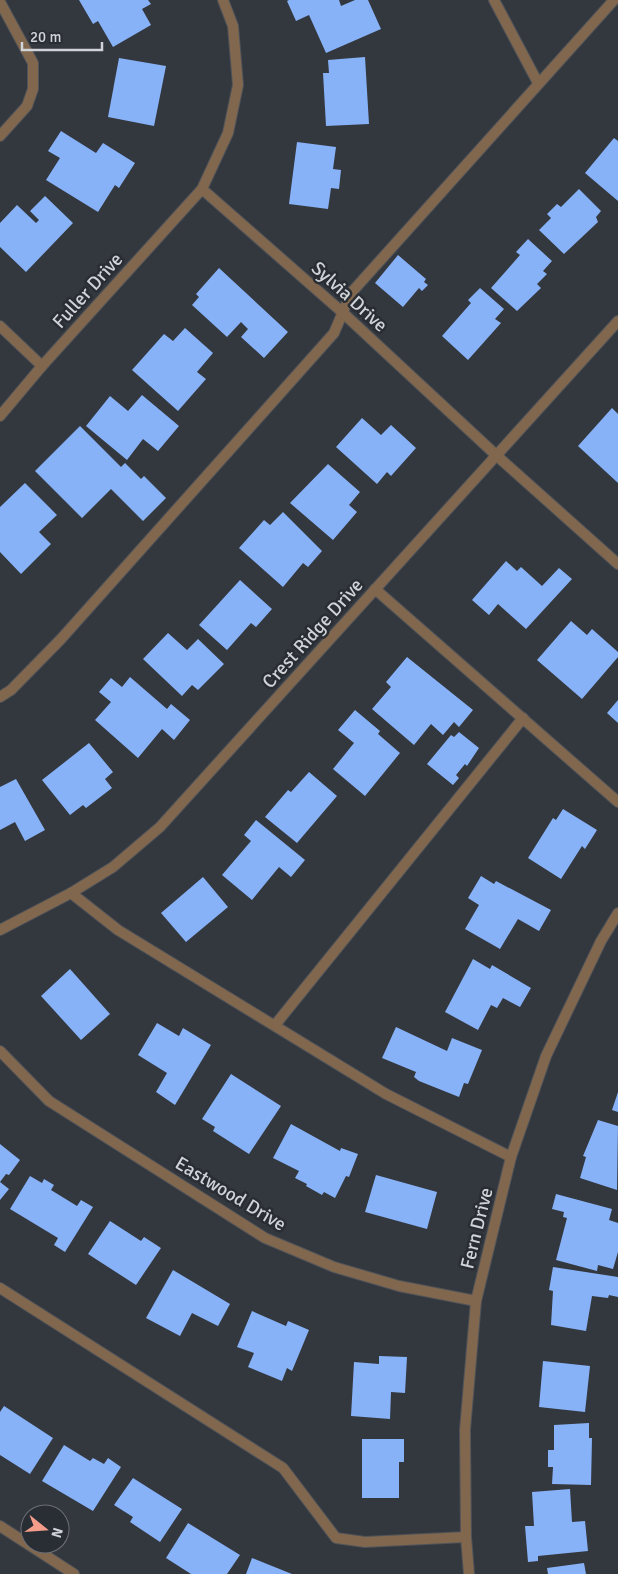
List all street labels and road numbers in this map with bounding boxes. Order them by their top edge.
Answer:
street label: Fuller Drive [47,248,128,334]
street label: Sylvia Drive [306,256,392,337]
street label: Crest Ridge Drive [257,574,368,694]
street label: Eastwood Drive [171,1151,290,1236]
street label: Fern Drive [455,1185,499,1271]

